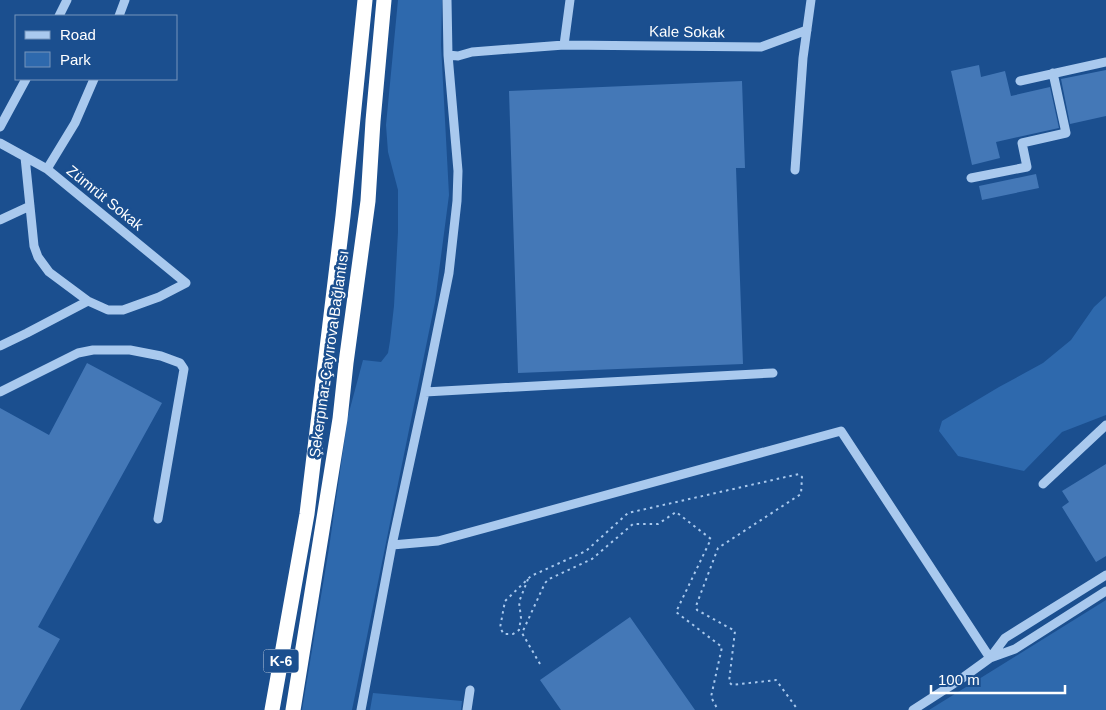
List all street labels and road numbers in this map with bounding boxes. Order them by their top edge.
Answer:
street label: Kale Sokak [649,22,726,41]
street label: Zümrüt Sokak [64,162,147,234]
street label: Şekerpınar-Çayırova Bağlantısı [306,249,351,459]
road number: K-6 [264,649,298,672]

